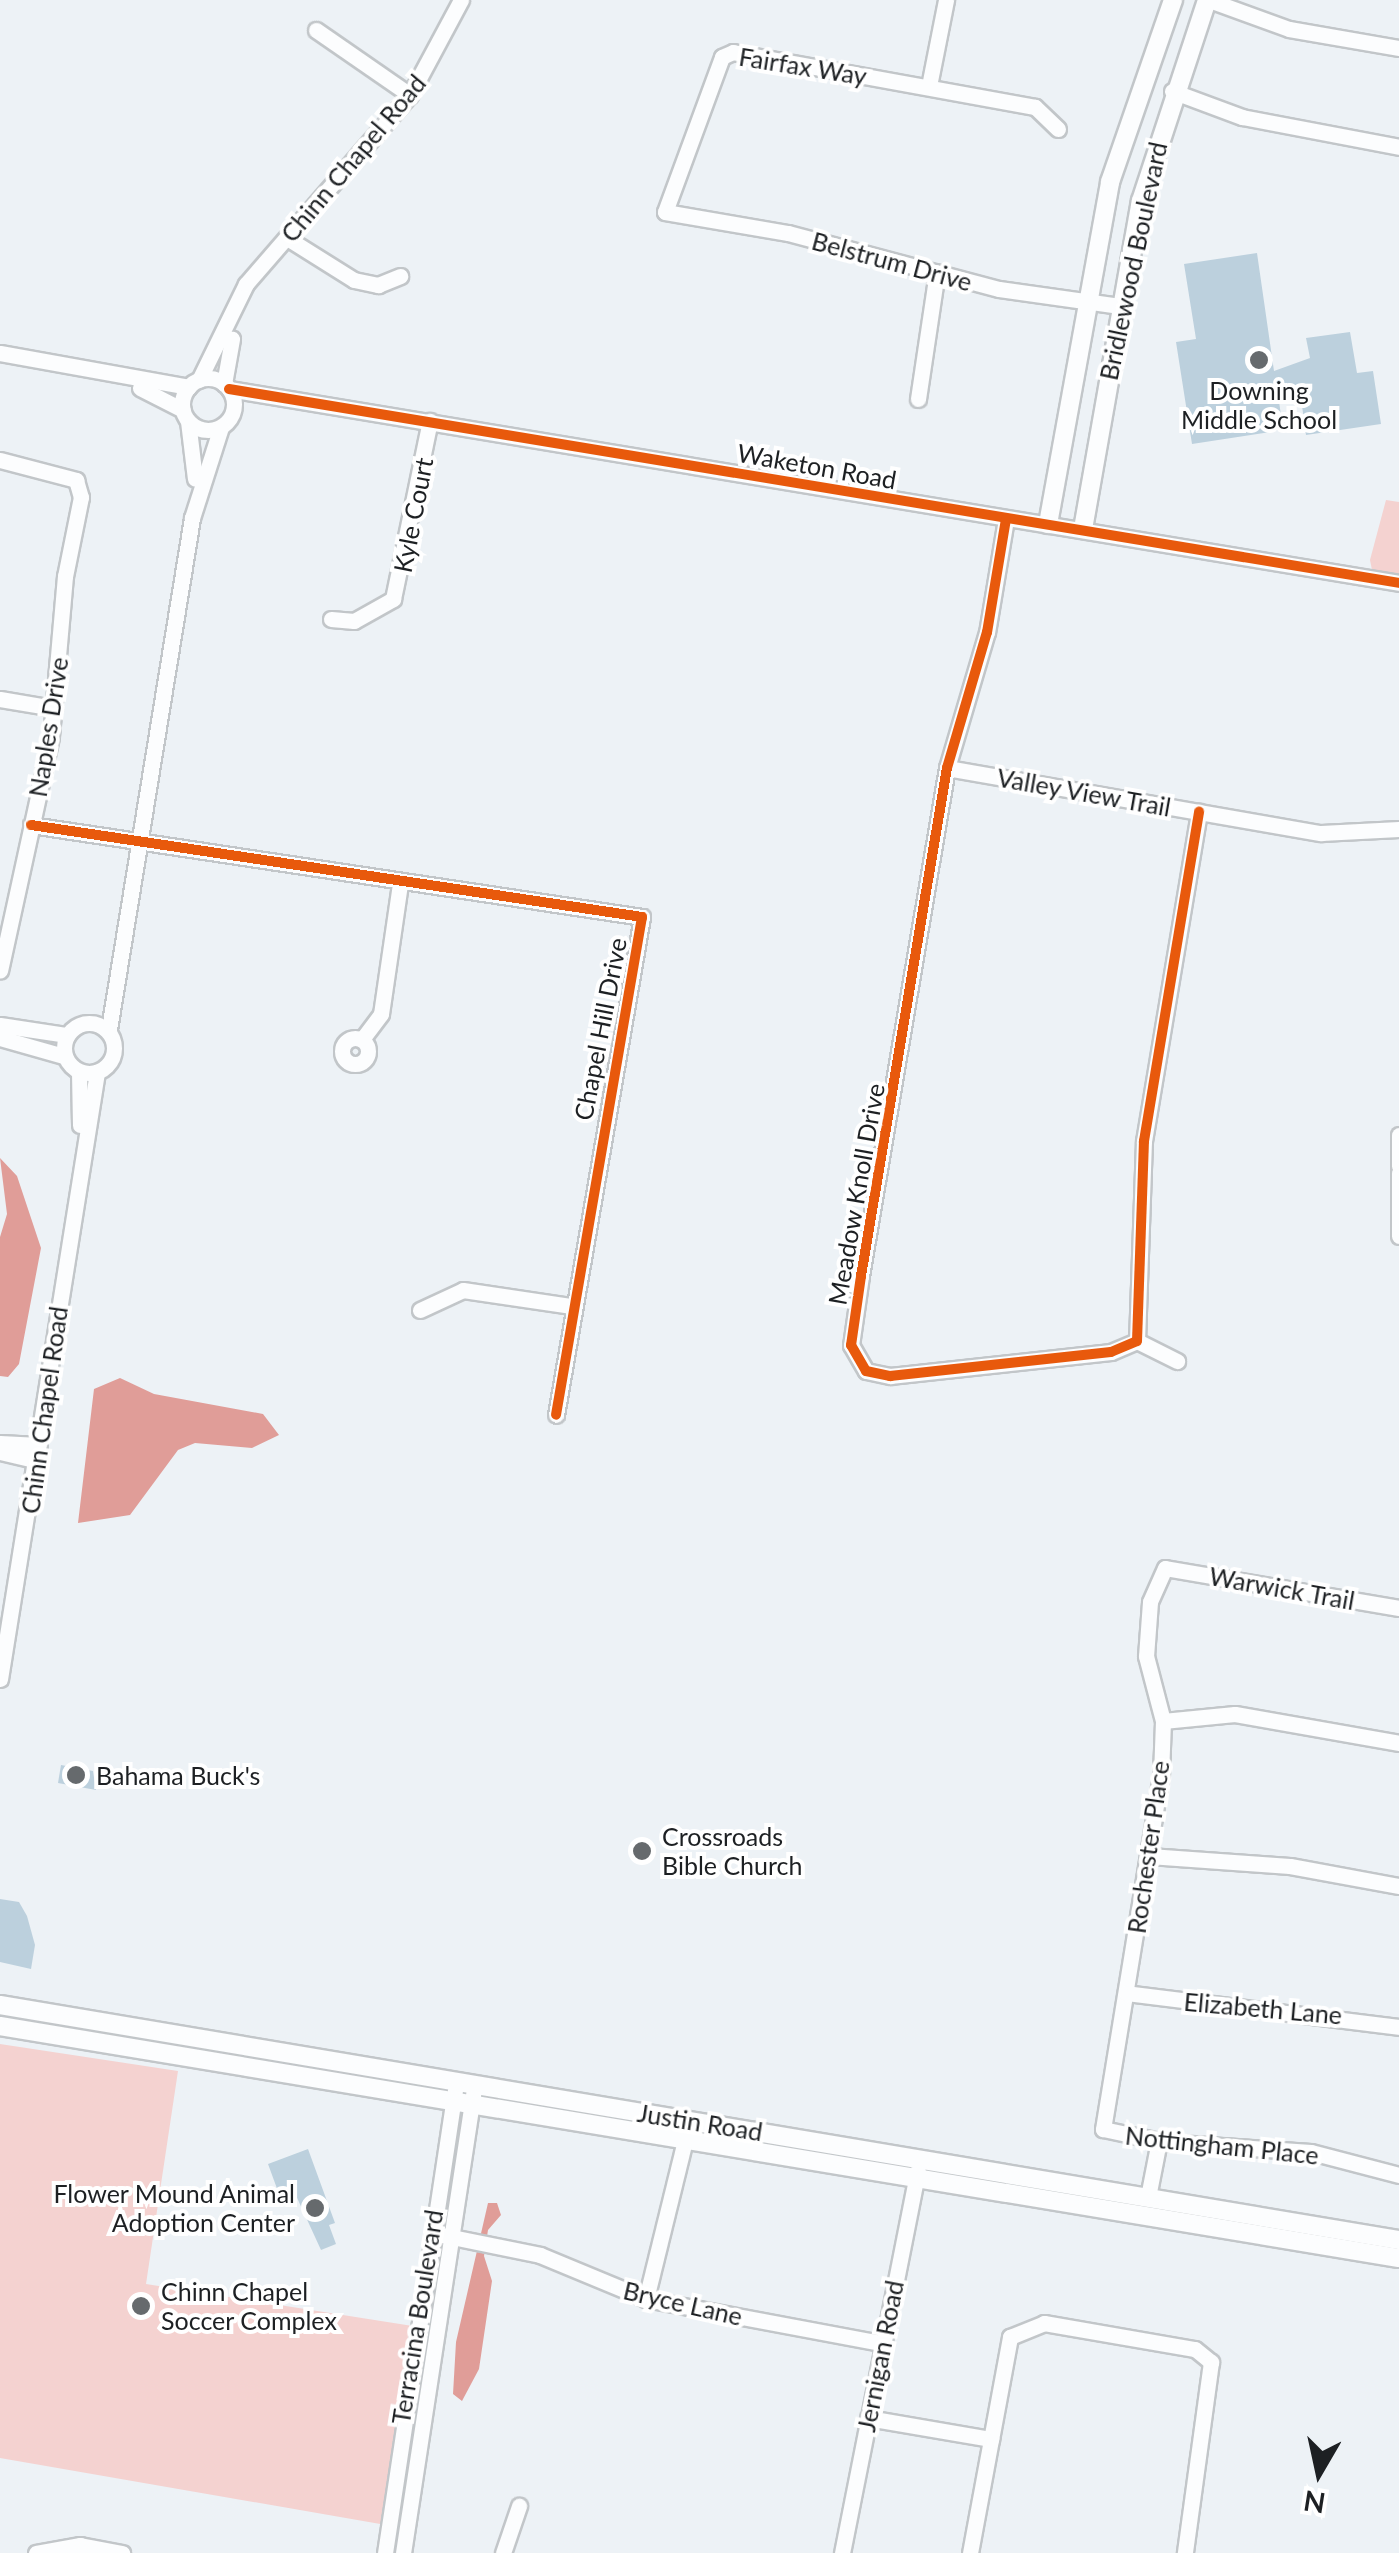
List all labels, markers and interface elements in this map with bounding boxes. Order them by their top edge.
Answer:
street label: Fairfax Way [737,41,869,91]
street label: Chinn Chapel Road [274,68,432,248]
street label: Bridlewood Boulevard [1093,139,1173,383]
street label: Belstrum Drive [809,225,975,297]
marker: Downing Middle School [1248,349,1270,371]
place label: Downing Middle School [1181,376,1337,435]
street label: Waketon Road [735,437,899,495]
street label: Kyle Court [387,455,439,575]
street label: Naples Drive [22,655,74,799]
street label: Valley View Trail [993,762,1175,822]
street label: Chapel Hill Drive [568,935,632,1123]
street label: Meadow Knoll Drive [822,1081,890,1307]
street label: Chinn Chapel Road [15,1304,73,1516]
street label: Warwick Trail [1207,1560,1357,1616]
street label: Rochester Place [1121,1758,1175,1936]
place label: Bahama Buck's [96,1760,260,1790]
marker: Bahama Buck's [65,1764,87,1786]
place label: Crossroads Bible Church [662,1822,802,1881]
marker: Crossroads Bible Church [631,1840,653,1862]
street label: Elizabeth Lane [1183,1986,1343,2030]
street label: Justin Road [635,2097,765,2147]
street label: Nottingham Place [1124,2120,1320,2170]
place label: Flower Mound Animal Adoption Center [52,2179,295,2238]
marker: Flower Mound Animal Adoption Center [304,2197,326,2219]
street label: Terracina Boulevard [385,2208,449,2426]
street label: Bryce Lane [621,2275,745,2331]
place label: Chinn Chapel Soccer Complex [161,2277,337,2336]
street label: Jernigan Road [851,2278,909,2434]
marker: Chinn Chapel Soccer Complex [130,2295,152,2317]
north arrow [1269,2423,1369,2523]
text: N [1301,2484,1328,2521]

